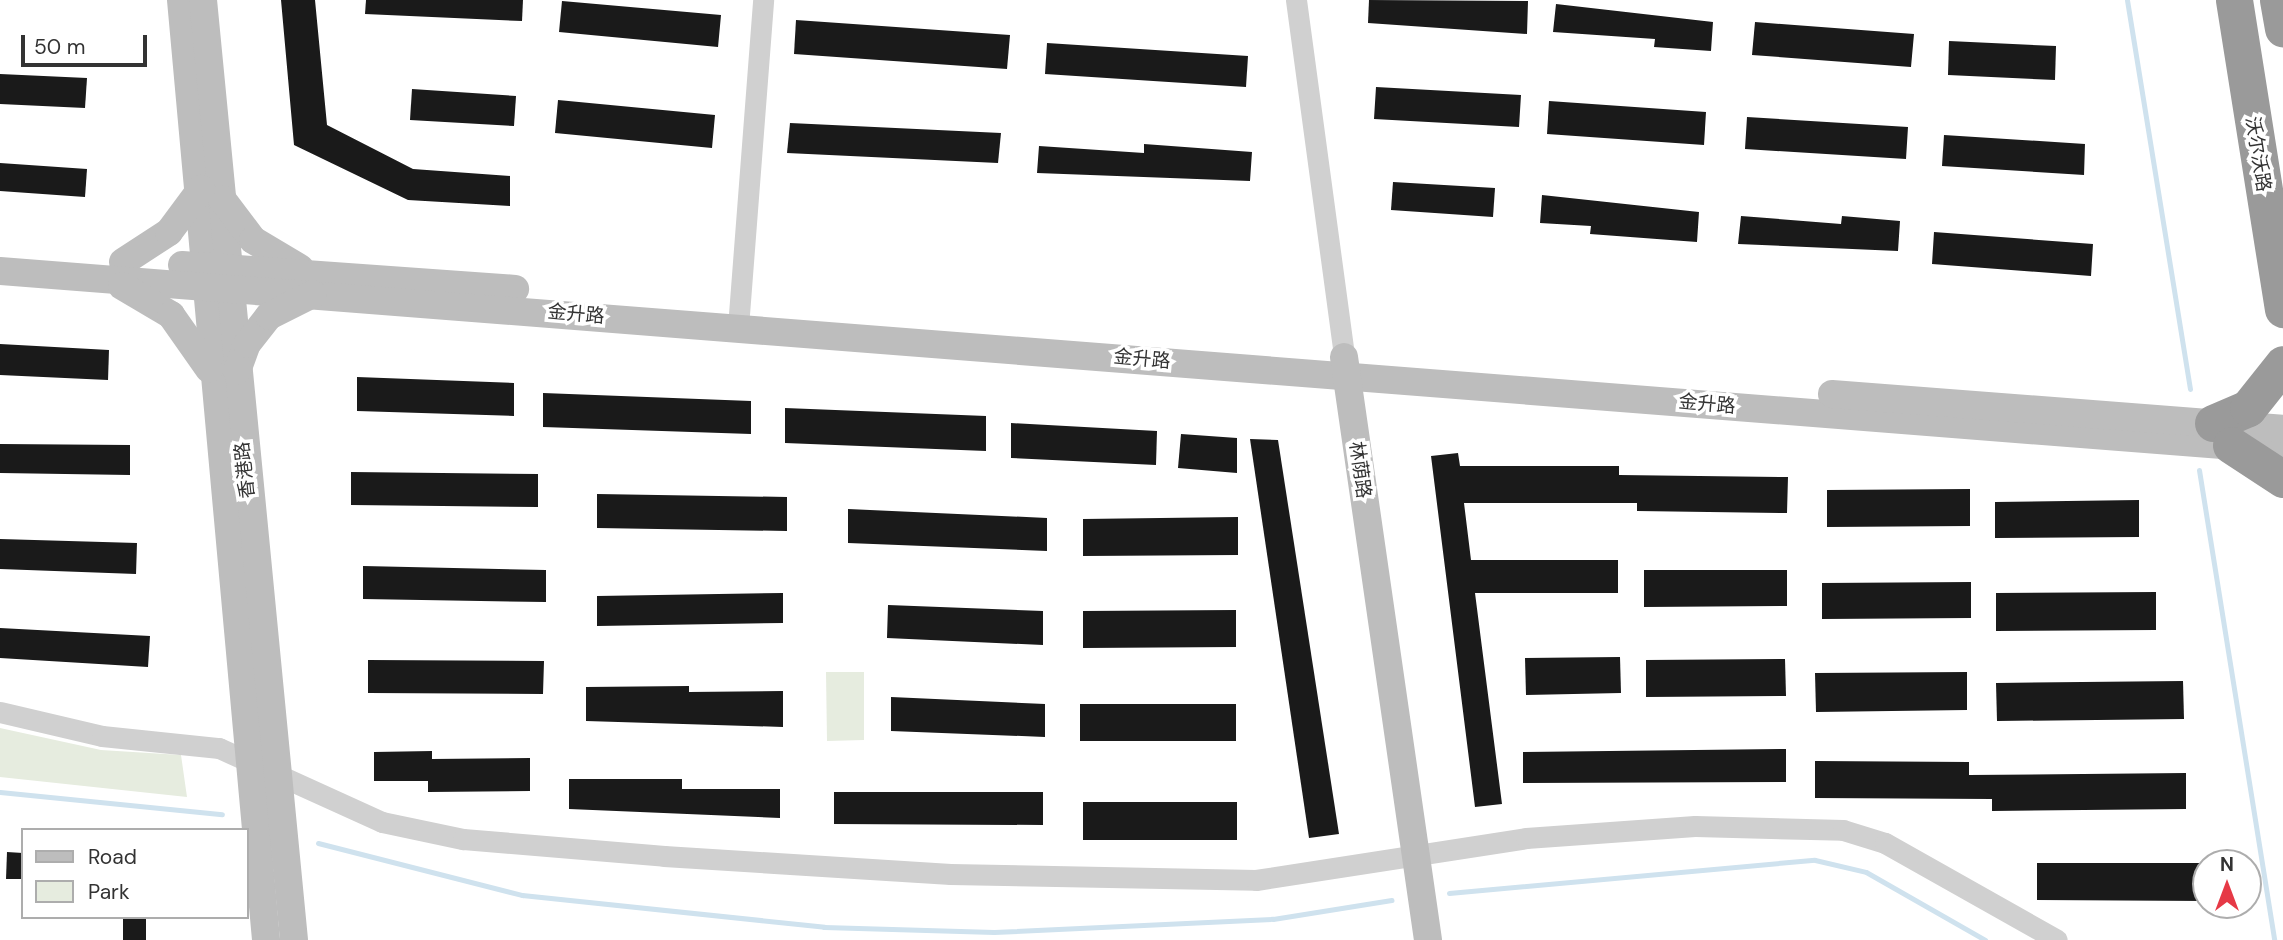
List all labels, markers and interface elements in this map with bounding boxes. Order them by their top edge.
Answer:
scale bar [24,21,150,65]
text: 50 m [34,33,85,61]
street label: 沃尔沃路 [2241,115,2275,193]
street label: 金升路 [547,300,605,328]
street label: 金升路 [1113,345,1171,373]
street label: 金升路 [1678,390,1736,418]
street label: 香港路 [231,440,259,500]
street label: 林荫路 [1345,440,1375,500]
legend [21,828,248,919]
text: Road [88,843,137,871]
north arrow [2192,849,2262,919]
text: N [2220,852,2234,877]
text: Park [88,878,129,906]

